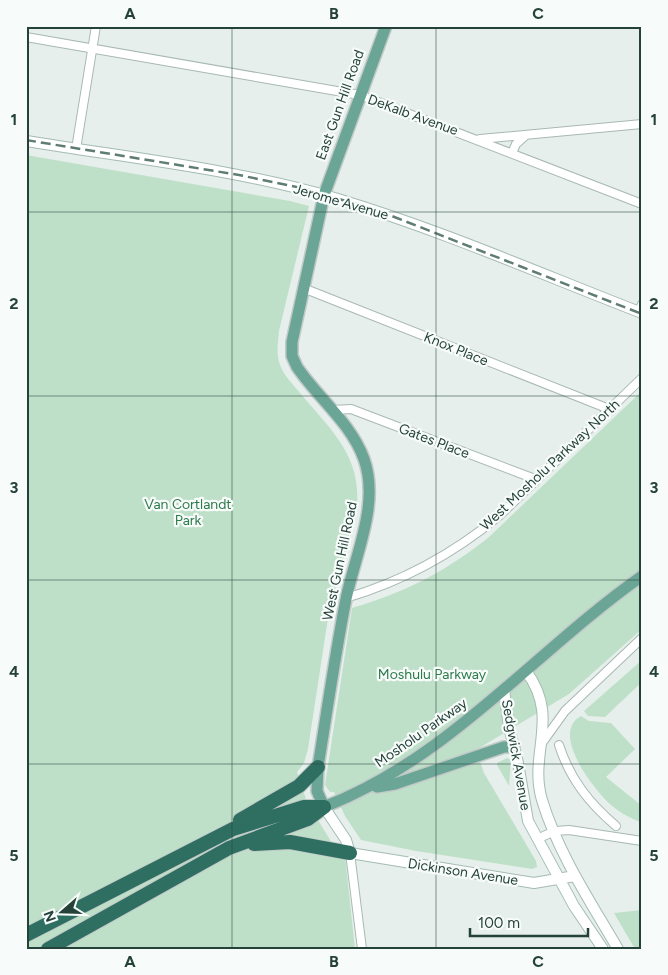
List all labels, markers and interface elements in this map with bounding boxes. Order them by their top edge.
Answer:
text: A [124,4,136,23]
text: B [329,4,339,23]
text: C [532,4,544,23]
street label: East Gun Hill Road [312,48,368,162]
street label: DeKalb Avenue [365,91,461,139]
text: 1 [11,110,17,129]
text: 1 [651,110,657,129]
street label: Jerome Avenue [292,180,391,224]
text: 2 [9,294,19,313]
text: 2 [649,294,659,313]
street label: Knox Place [421,328,491,370]
street label: West Mosholu Parkway North [477,396,623,534]
street label: Gates Place [396,420,472,462]
text: 3 [10,478,19,497]
text: 3 [650,478,659,497]
park label: Van Cortlandt Park [144,496,232,529]
street label: West Gun Hill Road [319,500,361,622]
text: 4 [9,662,19,681]
text: 4 [649,662,659,681]
park label: Moshulu Parkway [378,666,487,683]
street label: Mosholu Parkway [372,695,471,771]
street label: Sedgwick Avenue [498,698,534,812]
text: 5 [9,846,19,865]
text: 5 [649,846,659,865]
street label: Dickinson Avenue [407,855,520,889]
north arrow [38,888,88,938]
scale bar [470,905,588,937]
text: N [40,908,60,924]
text: 100 m [478,914,520,932]
text: A [124,952,136,971]
text: B [329,952,339,971]
text: C [532,952,544,971]

